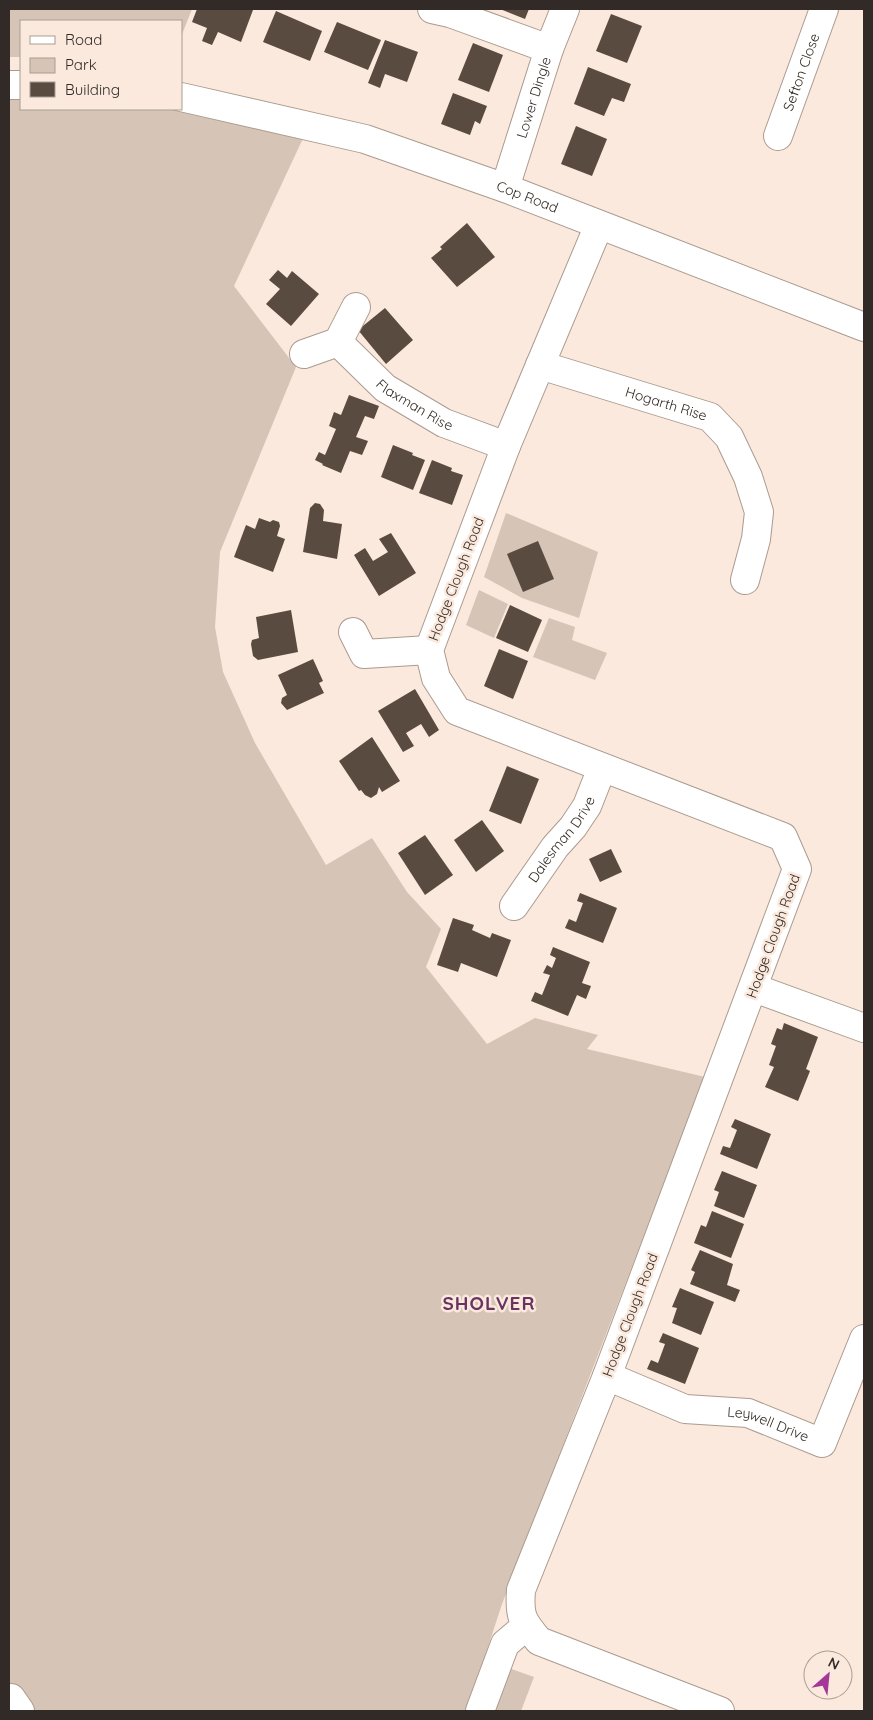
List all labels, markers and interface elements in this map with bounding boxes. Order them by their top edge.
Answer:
legend [20,20,182,110]
text: Road [65,30,102,49]
street label: Sefton Close [779,31,823,113]
street label: Lower Dingle [512,54,555,140]
text: Park [65,55,97,74]
text: Building [65,80,120,99]
street label: Cop Road [494,177,561,217]
street label: Flaxman Rise [372,375,456,435]
street label: Hogarth Rise [623,383,709,425]
street label: Hodge Clough Road [424,515,488,643]
street label: Dalesman Drive [524,794,599,886]
street label: Hodge Clough Road [742,871,804,1001]
street label: Hodge Clough Road [598,1251,662,1379]
district label: SHOLVER [443,1291,535,1315]
street label: Leywell Drive [727,1403,812,1446]
north arrow [803,1650,853,1700]
text: N [825,1653,843,1674]

